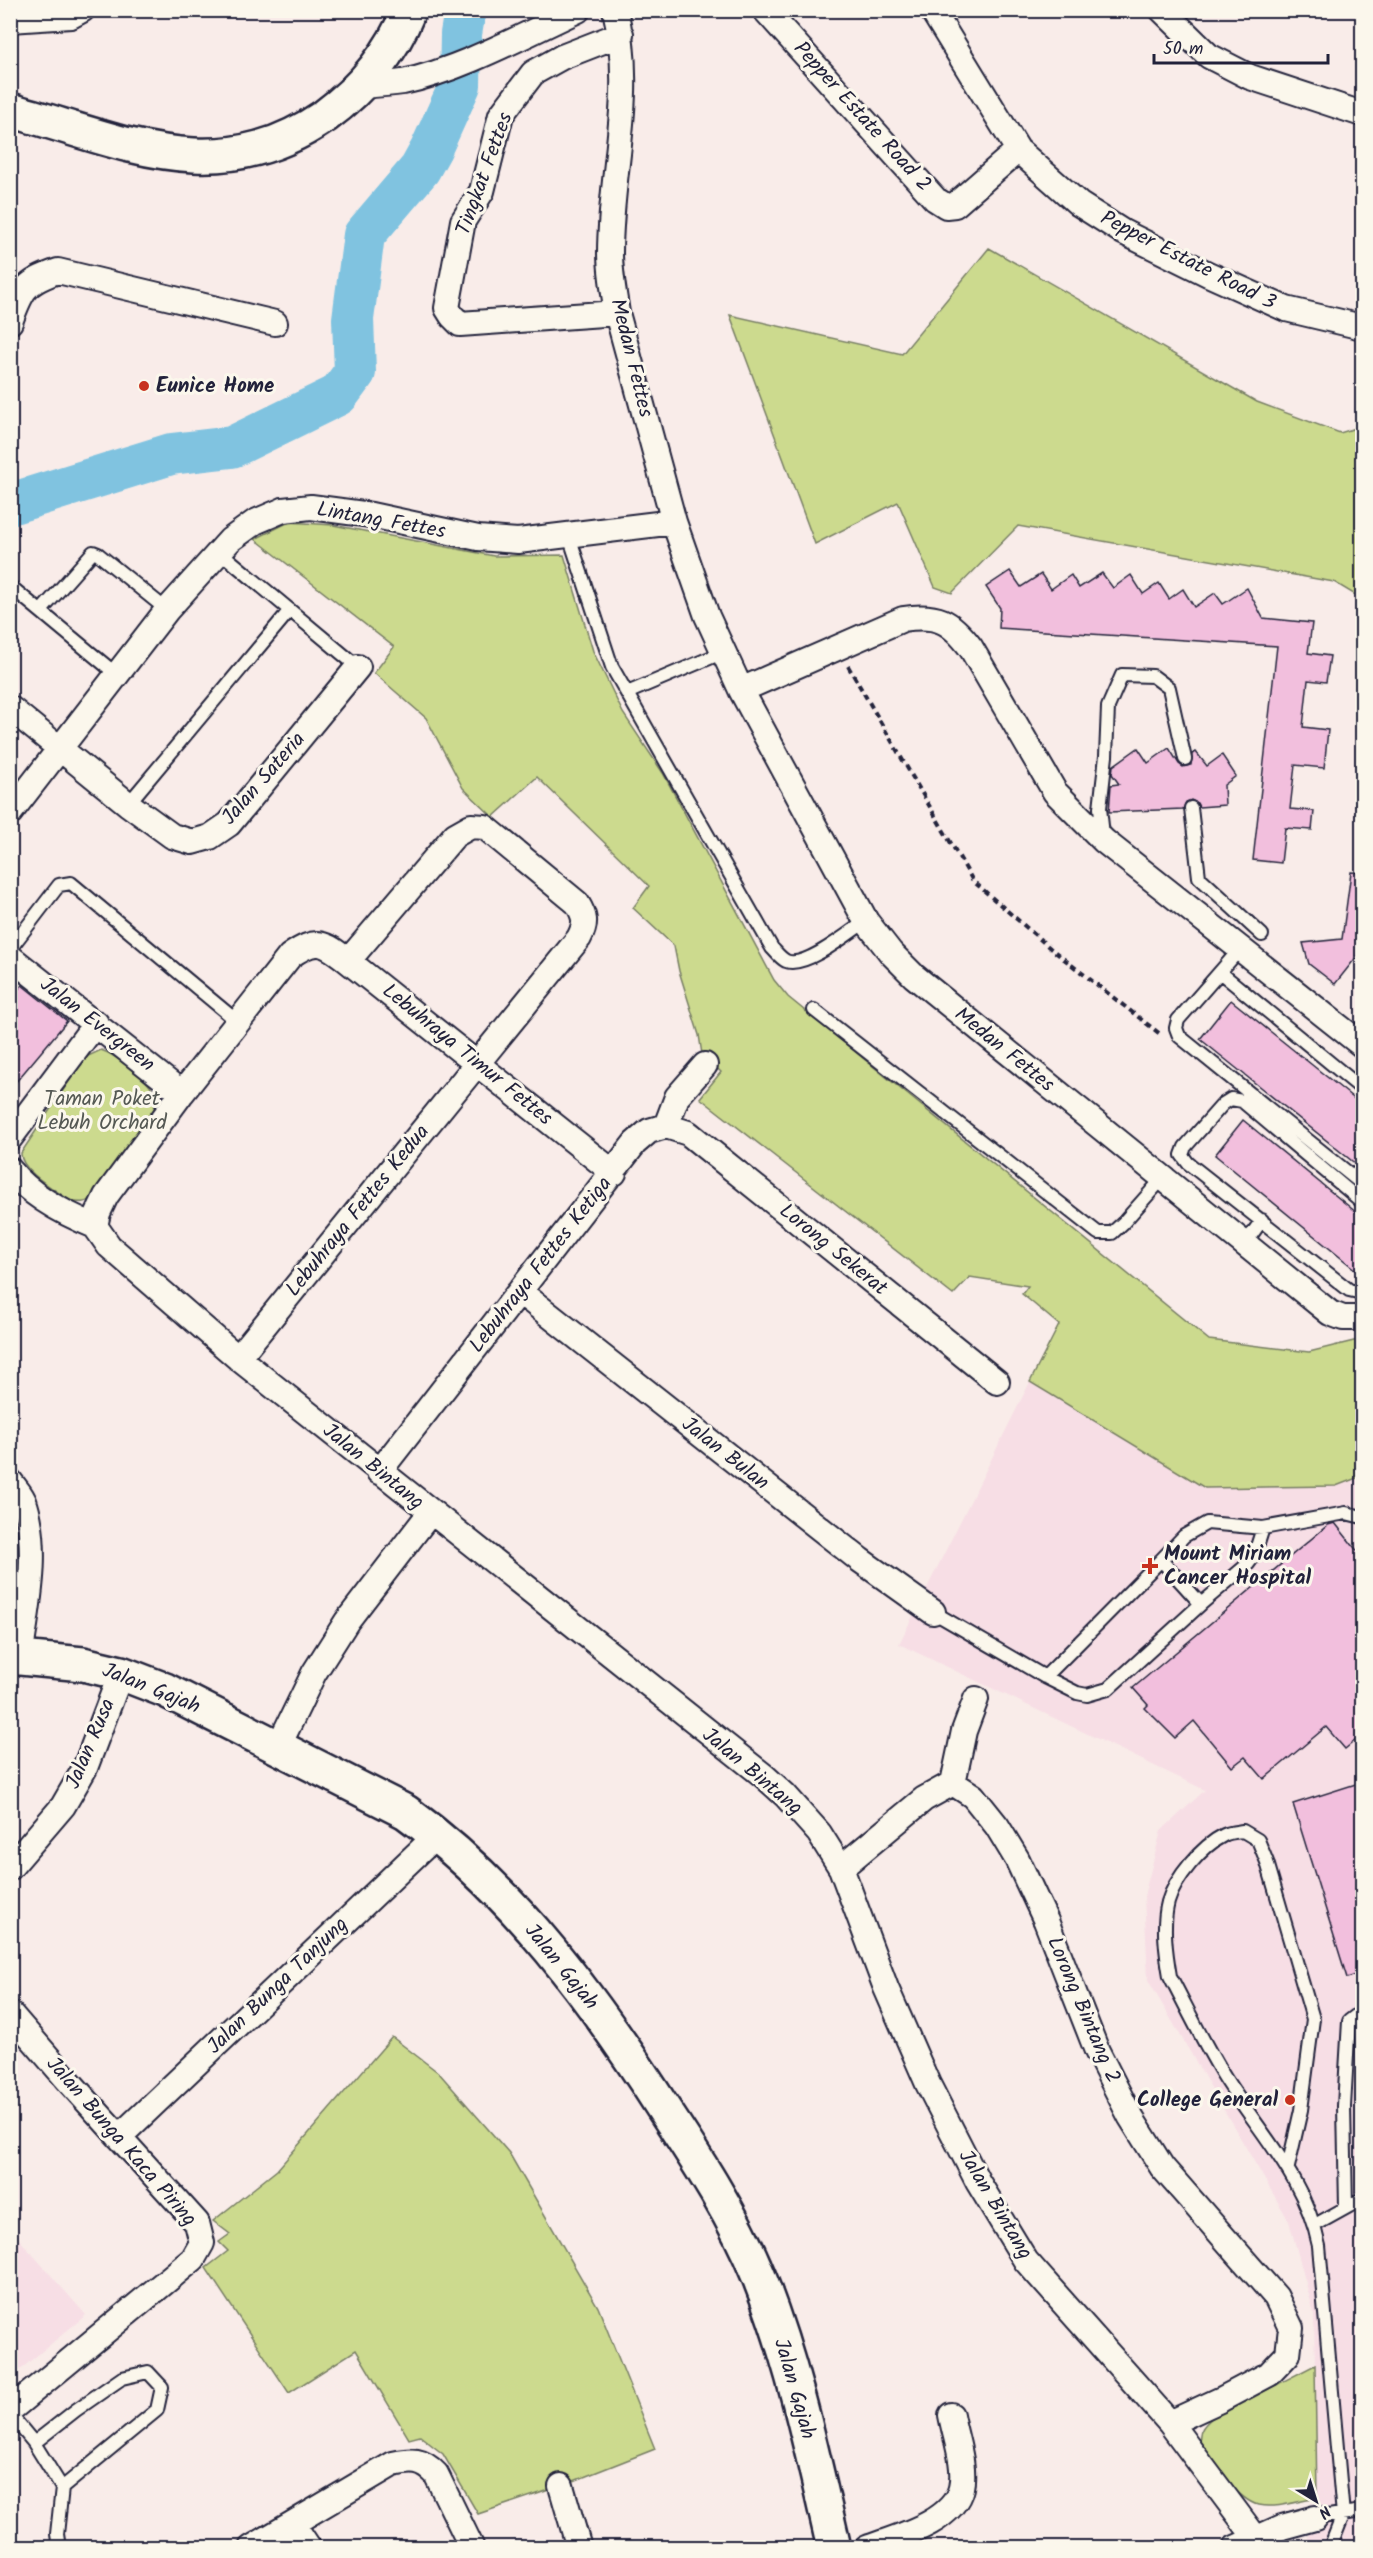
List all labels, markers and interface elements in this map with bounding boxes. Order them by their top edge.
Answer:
scale bar [1154,27,1328,65]
street label: Pepper Estate Road 2 [785,34,939,200]
text: 50 m [1163,35,1203,64]
street label: Tingkat Fettes [447,108,523,240]
street label: Pepper Estate Road 3 [1094,202,1282,320]
street label: Medan Fettes [600,295,662,421]
place label: Eunice Home [156,370,274,403]
marker: Eunice Home [137,379,151,393]
street label: Lintang Fettes [314,493,448,549]
street label: Jalan Sateria [214,725,314,833]
street label: Jalan Evergreen [32,969,162,1081]
street label: Lebuhraya Timur Fettes [374,976,560,1134]
street label: Medan Fettes [947,999,1061,1101]
park label: Taman Poket Lebuh Orchard [37,1083,167,1140]
street label: Lebuhraya Fettes Kedua [278,1117,438,1305]
street label: Lebuhraya Fettes Ketiga [461,1170,621,1360]
street label: Lorong Sekerat [771,1196,895,1305]
street label: Jalan Bulan [674,1409,776,1499]
street label: Jalan Bintang [315,1415,431,1519]
place label: Mount Miriam Cancer Hospital [1164,1538,1311,1595]
marker: Mount Miriam Cancer Hospital [1141,1557,1159,1575]
street label: Jalan Gajah [97,1654,205,1724]
street label: Jalan Rusa [57,1694,125,1794]
street label: Jalan Bintang [694,1720,810,1824]
street label: Jalan Bunga Tanjung [200,1909,356,2063]
street label: Jalan Gajah [516,1916,606,2018]
street label: Lorong Bintang 2 [1037,1932,1129,2088]
street label: Jalan Bunga Kaca Piring [37,2049,205,2235]
place label: College General [1137,2084,1278,2117]
marker: College General [1283,2093,1297,2107]
street label: Jalan Bintang [949,2144,1041,2266]
street label: Jalan Gajah [764,2335,824,2443]
north arrow [1286,2471,1346,2531]
text: N [1313,2499,1336,2525]

